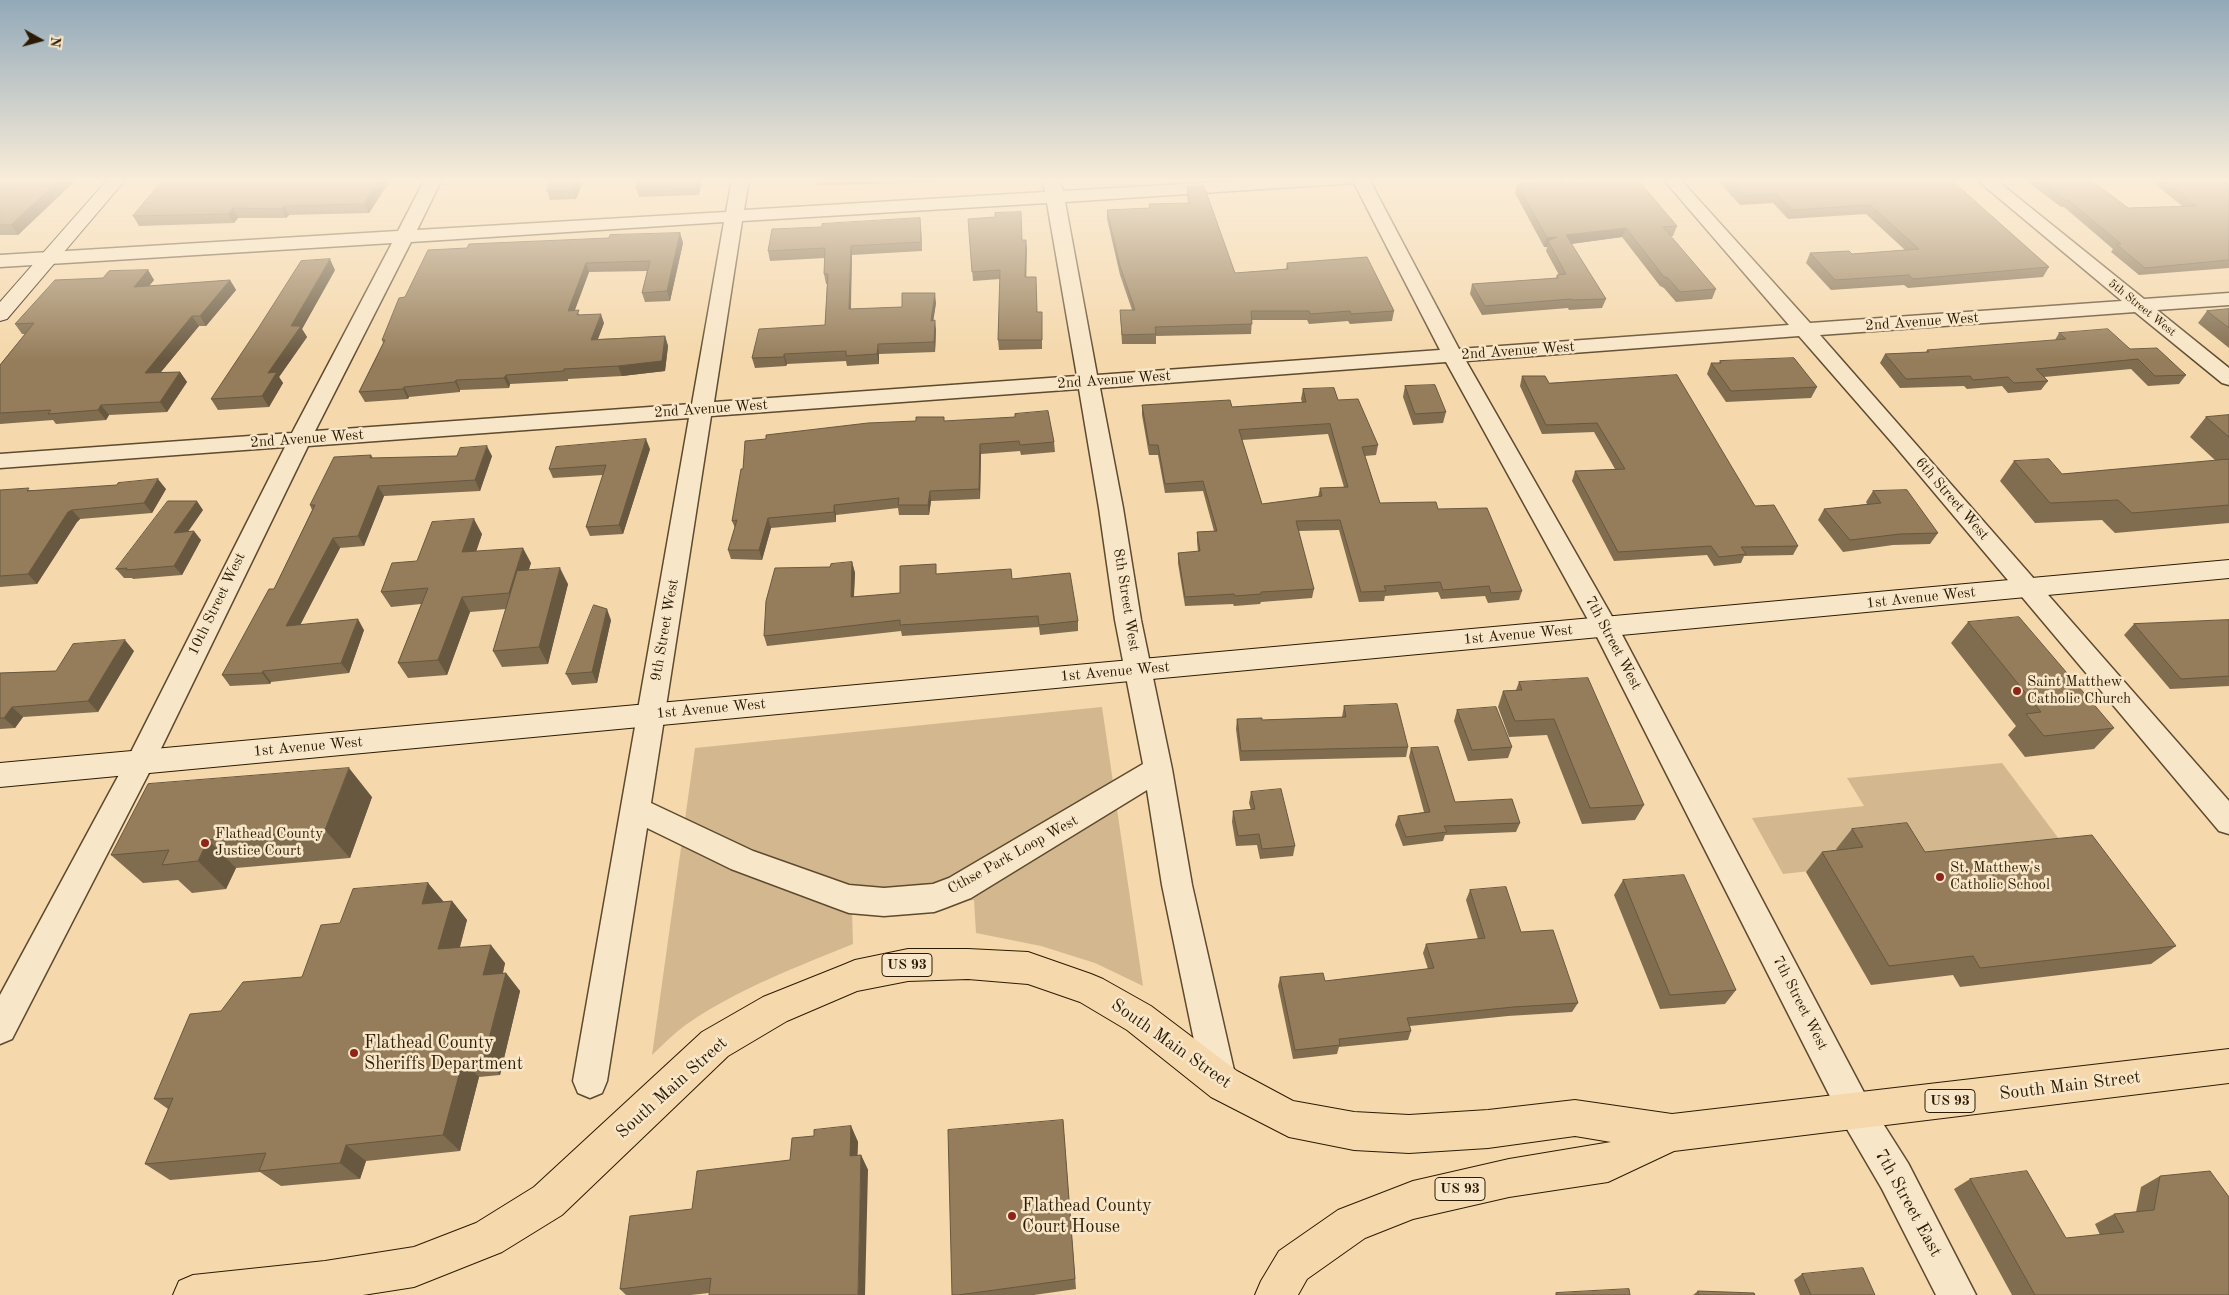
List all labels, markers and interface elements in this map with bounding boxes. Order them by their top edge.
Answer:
north arrow [15,15,65,65]
text: N [47,36,62,48]
street label: 5th Street West [2105,276,2179,340]
street label: 2nd Avenue West [1865,309,1979,335]
street label: 2nd Avenue West [1461,338,1575,364]
street label: 2nd Avenue West [1057,367,1171,393]
street label: 2nd Avenue West [654,396,768,422]
street label: 2nd Avenue West [250,426,364,452]
street label: 6th Street West [1911,454,1993,544]
street label: 8th Street West [1109,547,1143,653]
street label: 10th Street West [184,550,250,658]
street label: 9th Street West [647,577,683,683]
street label: 1st Avenue West [1865,583,1977,613]
street label: 7th Street West [1581,593,1645,693]
street label: 1st Avenue West [1463,621,1573,649]
street label: 1st Avenue West [1060,658,1170,686]
place label: Saint Matthew Catholic Church [2027,673,2131,708]
marker: Saint Matthew Catholic Church [2011,685,2023,697]
street label: 1st Avenue West [656,695,766,723]
street label: 1st Avenue West [253,733,363,761]
street label: Cthse Park Loop West [945,812,1081,898]
place label: Flathead County Justice Court [215,825,323,860]
marker: Flathead County Justice Court [199,837,211,849]
place label: St. Matthew's Catholic School [1950,859,2050,894]
marker: St. Matthew's Catholic School [1934,871,1946,883]
street label: 7th Street West [1768,953,1832,1053]
road number: US 93 [882,954,932,976]
street label: South Main Street [1107,994,1235,1094]
place label: Flathead County Sheriffs Department [364,1032,523,1074]
street label: South Main Street [612,1032,732,1144]
marker: Flathead County Sheriffs Department [348,1047,360,1059]
street label: South Main Street [1998,1067,2142,1105]
road number: US 93 [1925,1090,1975,1112]
street label: 7th Street East [1870,1145,1946,1261]
road number: US 93 [1435,1178,1485,1200]
place label: Flathead County Court House [1022,1195,1152,1238]
marker: Flathead County Court House [1006,1210,1018,1222]

